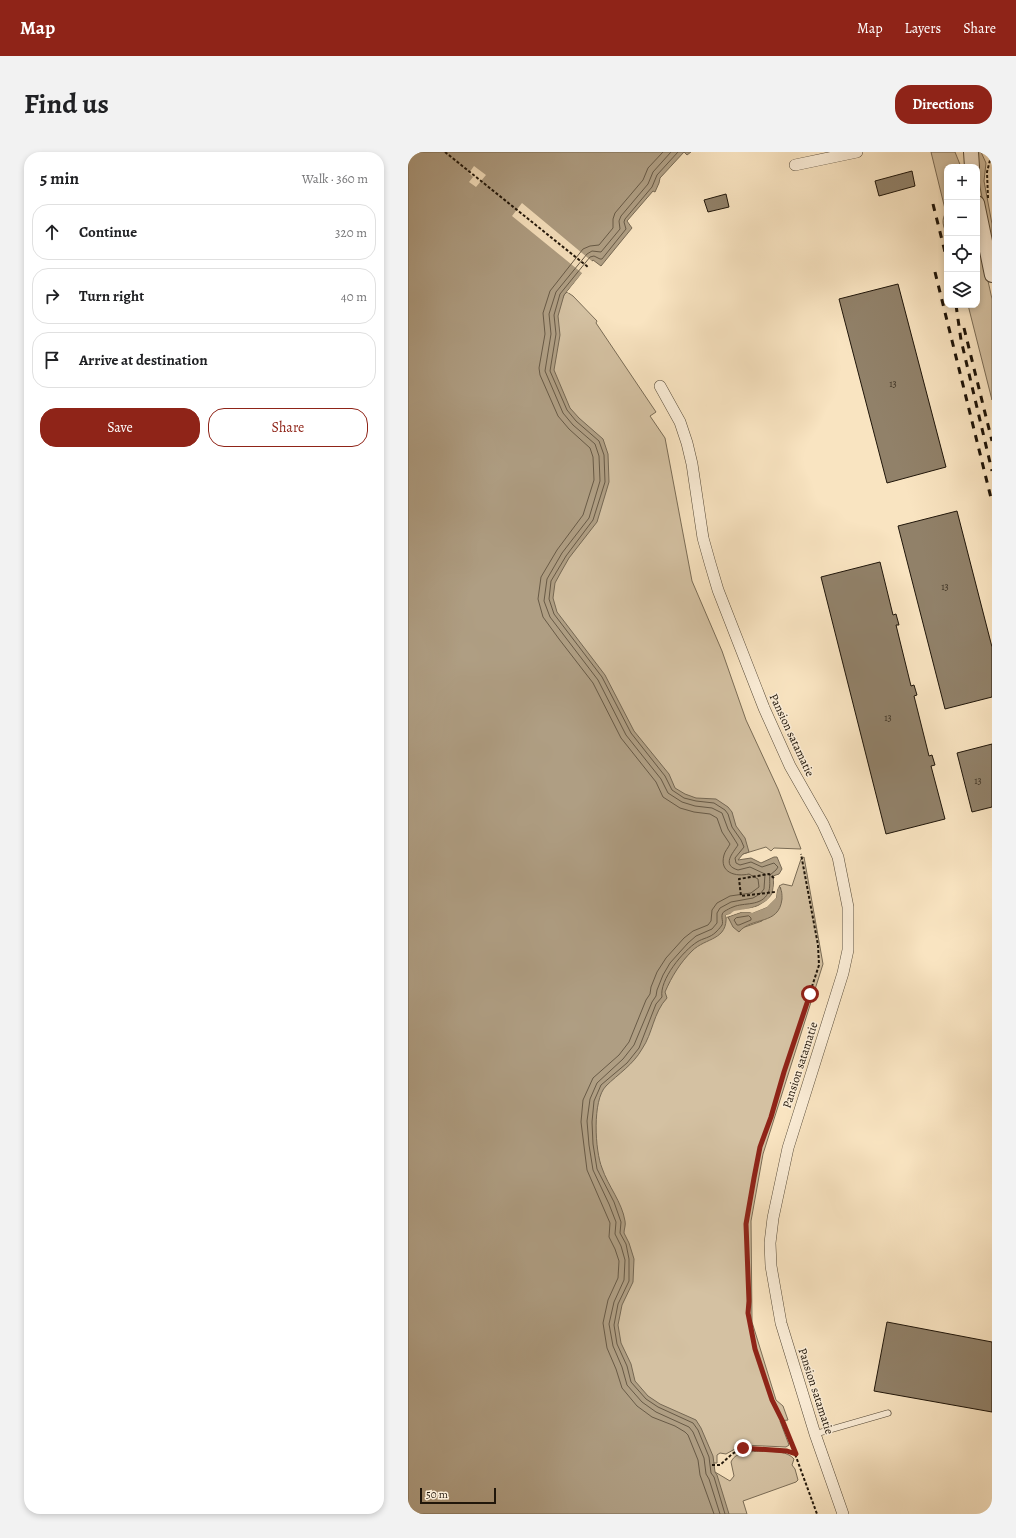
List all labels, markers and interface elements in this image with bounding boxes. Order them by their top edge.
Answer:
text: Map [20,15,55,41]
text: Map [857,19,883,38]
text: Layers [905,19,941,38]
text: Share [963,19,996,38]
text: Find us [24,85,109,123]
button: Directions [895,85,992,124]
map controls [944,164,980,308]
button: + [944,164,980,200]
text: 5 min [40,167,79,190]
text: Walk · 360 m [302,170,368,187]
button: − [944,200,980,236]
icon: ahead [41,221,63,243]
text: Continue [79,222,137,242]
text: 320 m [335,224,367,241]
button: locate [944,236,980,272]
button: layers [944,272,980,308]
icon: right [41,285,63,307]
text: Turn right [79,286,144,306]
text: 40 m [341,288,367,305]
icon: arrive [41,349,63,371]
text: Arrive at destination [79,350,208,370]
house number: 13 [889,377,897,390]
button: Save [40,408,200,447]
button: Share [208,408,368,447]
house number: 13 [941,580,949,593]
street label: Pansion satamatie [766,691,818,779]
house number: 13 [884,711,892,724]
house number: 13 [974,774,982,787]
route start [801,985,819,1003]
street label: Pansion satamatie [778,1020,822,1110]
street label: Pansion satamatie [794,1346,838,1436]
route end [734,1439,752,1457]
scale bar [420,1486,496,1505]
text: 50 m [426,1487,448,1502]

